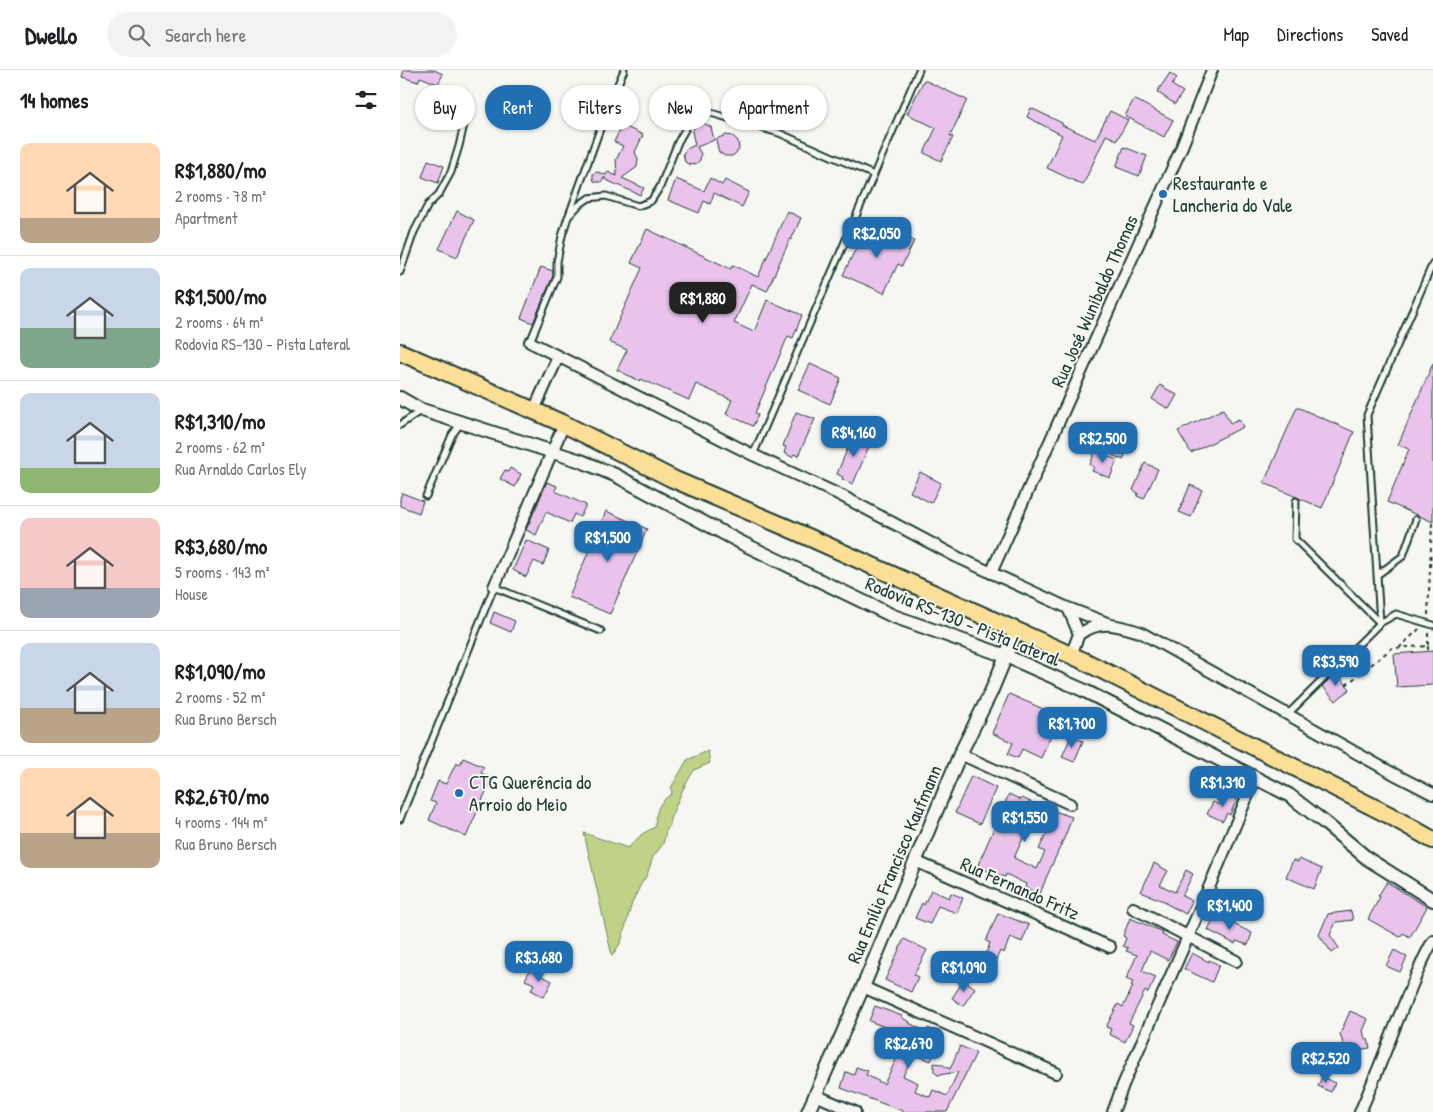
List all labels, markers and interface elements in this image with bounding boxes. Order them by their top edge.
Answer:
search box [107,12,457,57]
text: Dwello [25,19,77,51]
icon: search [125,21,153,49]
text: Search here [165,22,246,48]
text: Map [1224,22,1249,47]
text: Directions [1277,22,1343,47]
text: Saved [1371,22,1408,47]
chip: Buy [415,85,475,130]
chip: Rent [485,85,551,130]
chip: Filters [561,85,639,130]
chip: New [649,85,711,130]
chip: Apartment [721,85,827,130]
text: 14 homes [20,86,88,115]
icon: filters [352,86,380,114]
text: R$1,880/mo [175,156,266,185]
icon: home [60,163,120,223]
place label: Restaurante e Lancheria do Vale [1173,170,1293,218]
text: 2 rooms · 78 m² [175,185,266,207]
marker: Restaurante e Lancheria do Vale [1157,188,1169,200]
text: Apartment [175,207,238,229]
street label: Rua José Wunibaldo Thomas [1044,211,1144,391]
pin: R$2,050 [831,216,923,259]
text: R$2,050 [853,222,901,244]
text: R$1,500/mo [175,282,266,311]
pin: R$1,880 [657,282,749,324]
text: R$1,880 [680,287,726,309]
icon: home [60,288,120,348]
text: 2 rooms · 64 m² [175,311,263,333]
text: Rodovia RS-130 - Pista Lateral [175,333,350,355]
text: R$1,310/mo [175,407,265,436]
icon: home [60,413,120,473]
pin: R$4,160 [808,416,900,458]
text: R$4,160 [832,421,876,443]
pin: R$2,500 [1057,422,1149,464]
text: R$2,500 [1079,427,1127,449]
text: 2 rooms · 62 m² [175,436,265,458]
text: Rua Arnaldo Carlos Ely [175,458,307,480]
pin: R$1,500 [562,520,654,563]
text: R$1,500 [585,526,631,548]
text: R$3,680/mo [175,532,267,561]
icon: home [60,538,120,598]
text: 5 rooms · 143 m² [175,561,269,583]
street label: Rodovia RS-130 - Pista Lateral [862,570,1065,672]
text: House [175,583,208,605]
pin: R$3,590 [1290,644,1382,687]
text: R$3,590 [1313,650,1359,672]
text: R$1,090/mo [175,657,265,686]
icon: home [60,663,120,723]
text: 2 rooms · 52 m² [175,686,265,708]
pin: R$1,700 [1026,706,1118,749]
text: Rua Bruno Bersch [175,708,276,730]
text: R$1,700 [1049,712,1095,734]
street label: Rua Emílio Francisco Kaufmann [840,761,948,967]
pin: R$1,310 [1177,766,1269,808]
place label: CTG Querência do Arroio do Meio [469,769,592,817]
text: R$1,310 [1201,771,1245,793]
text: R$2,670/mo [175,782,269,811]
marker: CTG Querência do Arroio do Meio [453,787,465,799]
icon: home [60,788,120,848]
pin: R$1,550 [979,800,1071,843]
text: R$1,550 [1002,806,1048,828]
text: 4 rooms · 144 m² [175,811,267,833]
text: Rua Bruno Bersch [175,833,276,855]
street label: Rua Fernando Fritz [956,850,1084,926]
pin: R$1,400 [1184,888,1276,931]
text: R$1,400 [1208,894,1252,916]
pin: R$3,680 [493,940,585,983]
text: R$3,680 [516,946,562,968]
pin: R$1,090 [918,950,1010,993]
text: R$1,090 [942,956,986,978]
pin: R$2,670 [863,1026,955,1069]
text: R$2,670 [885,1032,933,1054]
pin: R$2,520 [1280,1042,1372,1084]
text: R$2,520 [1302,1047,1350,1069]

